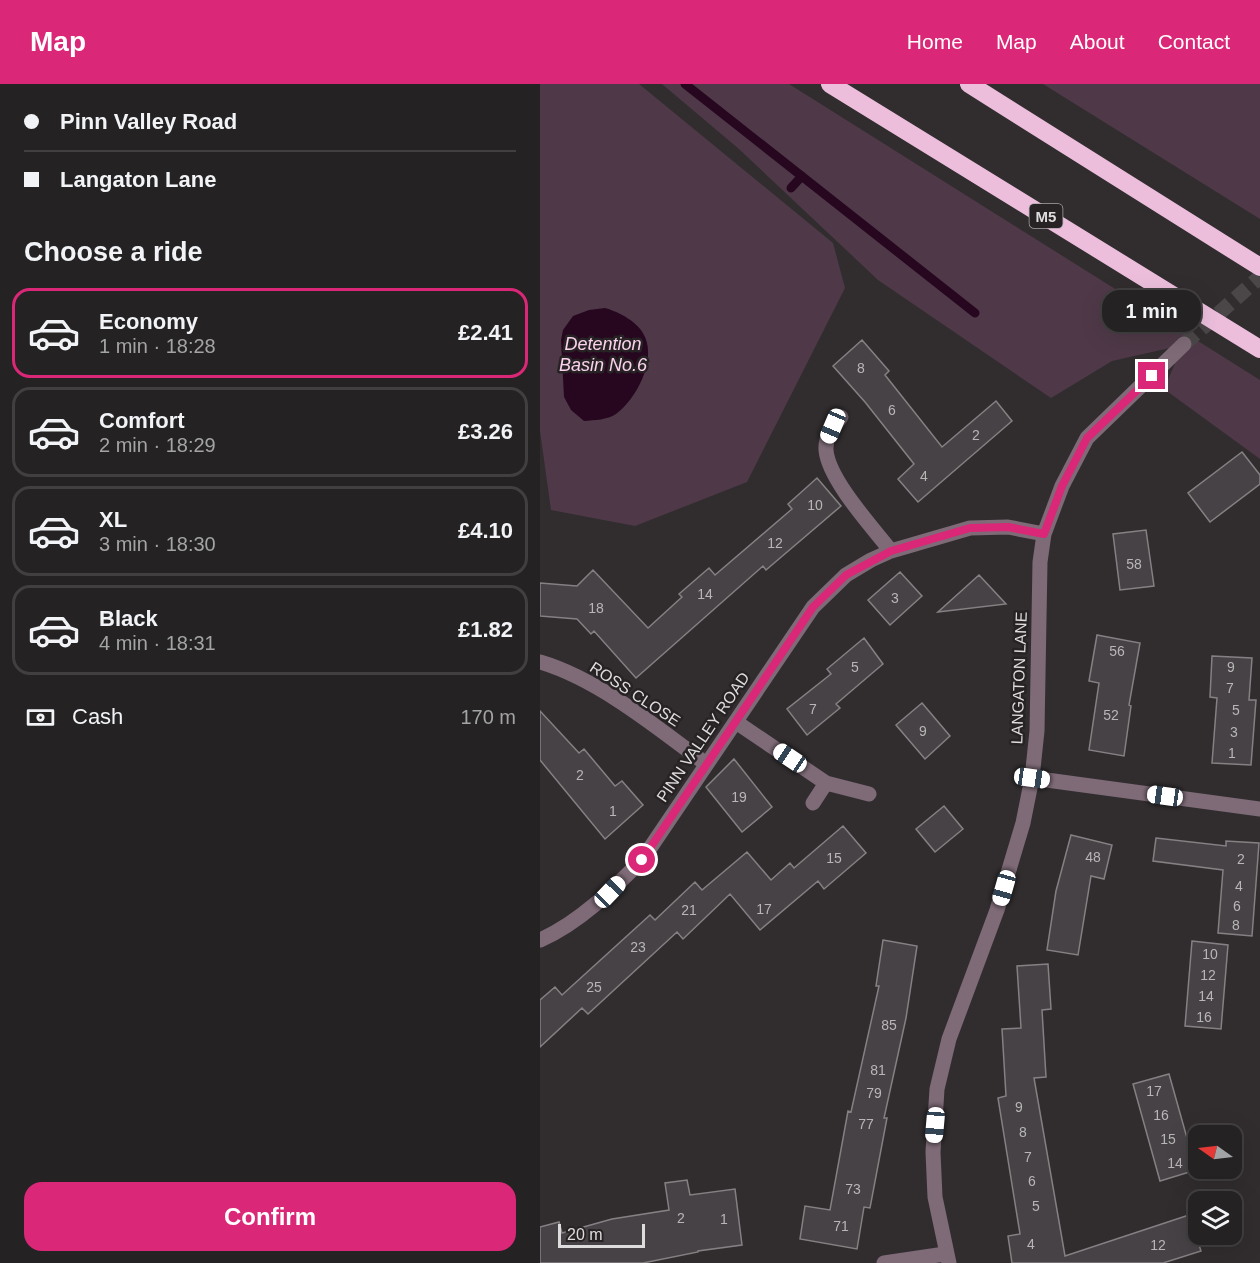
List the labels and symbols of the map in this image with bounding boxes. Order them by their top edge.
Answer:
road number: M5 [1030,204,1062,228]
callout: 1 min [1102,289,1202,331]
water label: Detention Basin No.6 [559,334,648,375]
house number: 8 [857,360,865,376]
route end [1138,362,1165,389]
house number: 6 [888,402,896,418]
car [818,406,848,446]
house number: 2 [972,427,980,443]
house number: 4 [920,468,928,484]
house number: 10 [807,497,823,513]
house number: 12 [767,535,783,551]
house number: 58 [1126,556,1142,572]
house number: 14 [697,586,713,602]
house number: 3 [891,590,899,606]
house number: 18 [588,600,604,616]
street label: LANGATON LANE [1008,611,1030,745]
house number: 56 [1109,643,1125,659]
street label: ROSS CLOSE [587,659,683,729]
house number: 5 [851,659,859,675]
house number: 9 [1227,659,1235,675]
street label: PINN VALLEY ROAD [653,669,753,805]
house number: 7 [1226,680,1234,696]
house number: 7 [809,701,817,717]
house number: 5 [1232,702,1240,718]
house number: 52 [1103,707,1119,723]
house number: 9 [919,723,927,739]
house number: 3 [1230,724,1238,740]
car [770,740,810,776]
house number: 1 [1228,745,1236,761]
house number: 2 [576,767,584,783]
car [1013,767,1051,789]
car [1146,785,1184,807]
house number: 19 [731,789,747,805]
house number: 1 [609,803,617,819]
route start [628,846,655,873]
house number: 48 [1085,849,1101,865]
house number: 15 [826,850,842,866]
house number: 2 [1237,851,1245,867]
car [990,868,1018,908]
car [591,873,629,911]
house number: 4 [1235,878,1243,894]
house number: 6 [1233,898,1241,914]
house number: 17 [756,901,772,917]
house number: 21 [681,902,697,918]
house number: 8 [1232,917,1240,933]
house number: 23 [630,939,646,955]
house number: 10 [1202,946,1218,962]
house number: 12 [1200,967,1216,983]
house number: 25 [586,979,602,995]
house number: 14 [1198,988,1214,1004]
house number: 16 [1196,1009,1212,1025]
house number: 85 [881,1017,897,1033]
house number: 81 [870,1062,886,1078]
house number: 17 [1146,1083,1162,1099]
house number: 79 [866,1085,882,1101]
house number: 9 [1015,1099,1023,1115]
car [924,1106,946,1144]
house number: 16 [1153,1107,1169,1123]
house number: 77 [858,1116,874,1132]
house number: 8 [1019,1124,1027,1140]
north arrow [1188,1125,1242,1179]
house number: 15 [1160,1131,1176,1147]
house number: 7 [1024,1149,1032,1165]
house number: 14 [1167,1155,1183,1171]
house number: 6 [1028,1173,1036,1189]
house number: 73 [845,1181,861,1197]
house number: 5 [1032,1198,1040,1214]
house number: 2 [677,1210,685,1226]
house number: 1 [720,1211,728,1227]
house number: 71 [833,1218,849,1234]
scale bar [558,1221,645,1248]
house number: 4 [1027,1236,1035,1252]
house number: 12 [1150,1237,1166,1253]

